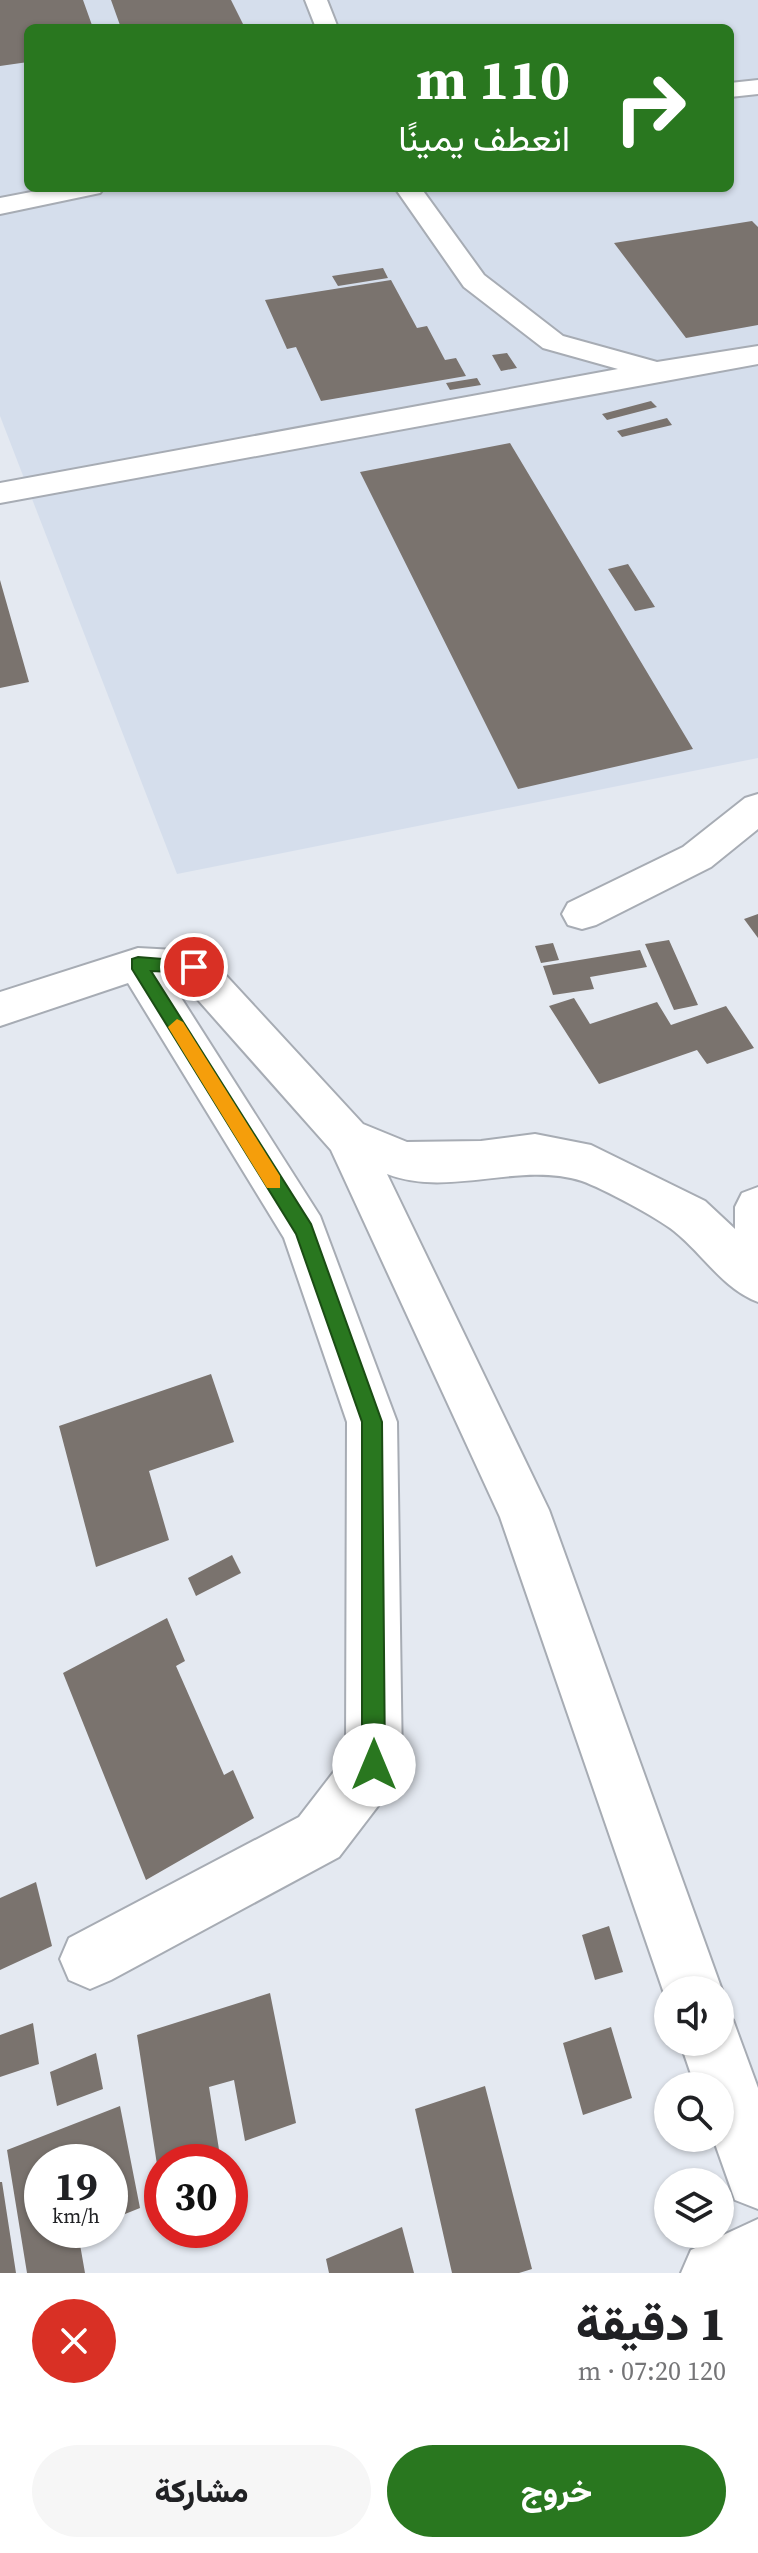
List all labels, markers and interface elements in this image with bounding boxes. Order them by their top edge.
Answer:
text: 110 m [416,41,570,118]
icon: right [598,56,702,160]
text: انعطف يمينًا [398,114,570,163]
pin [160,933,228,1001]
icon: arrive [172,945,216,989]
position arrow [332,1723,416,1807]
map controls [654,1976,734,2248]
button: sound [654,1976,734,2056]
button: search [654,2072,734,2152]
speed limit sign: 30 [144,2144,248,2248]
text: 19 [54,2159,98,2213]
button: layers [654,2168,734,2248]
text: km/h [52,2202,100,2230]
text: 1 دقيقة [576,2290,726,2356]
button: close [32,2299,116,2383]
text: 120 m · 07:20 [578,2353,726,2389]
button: مشاركة [32,2445,371,2537]
button: خروج [387,2445,726,2537]

